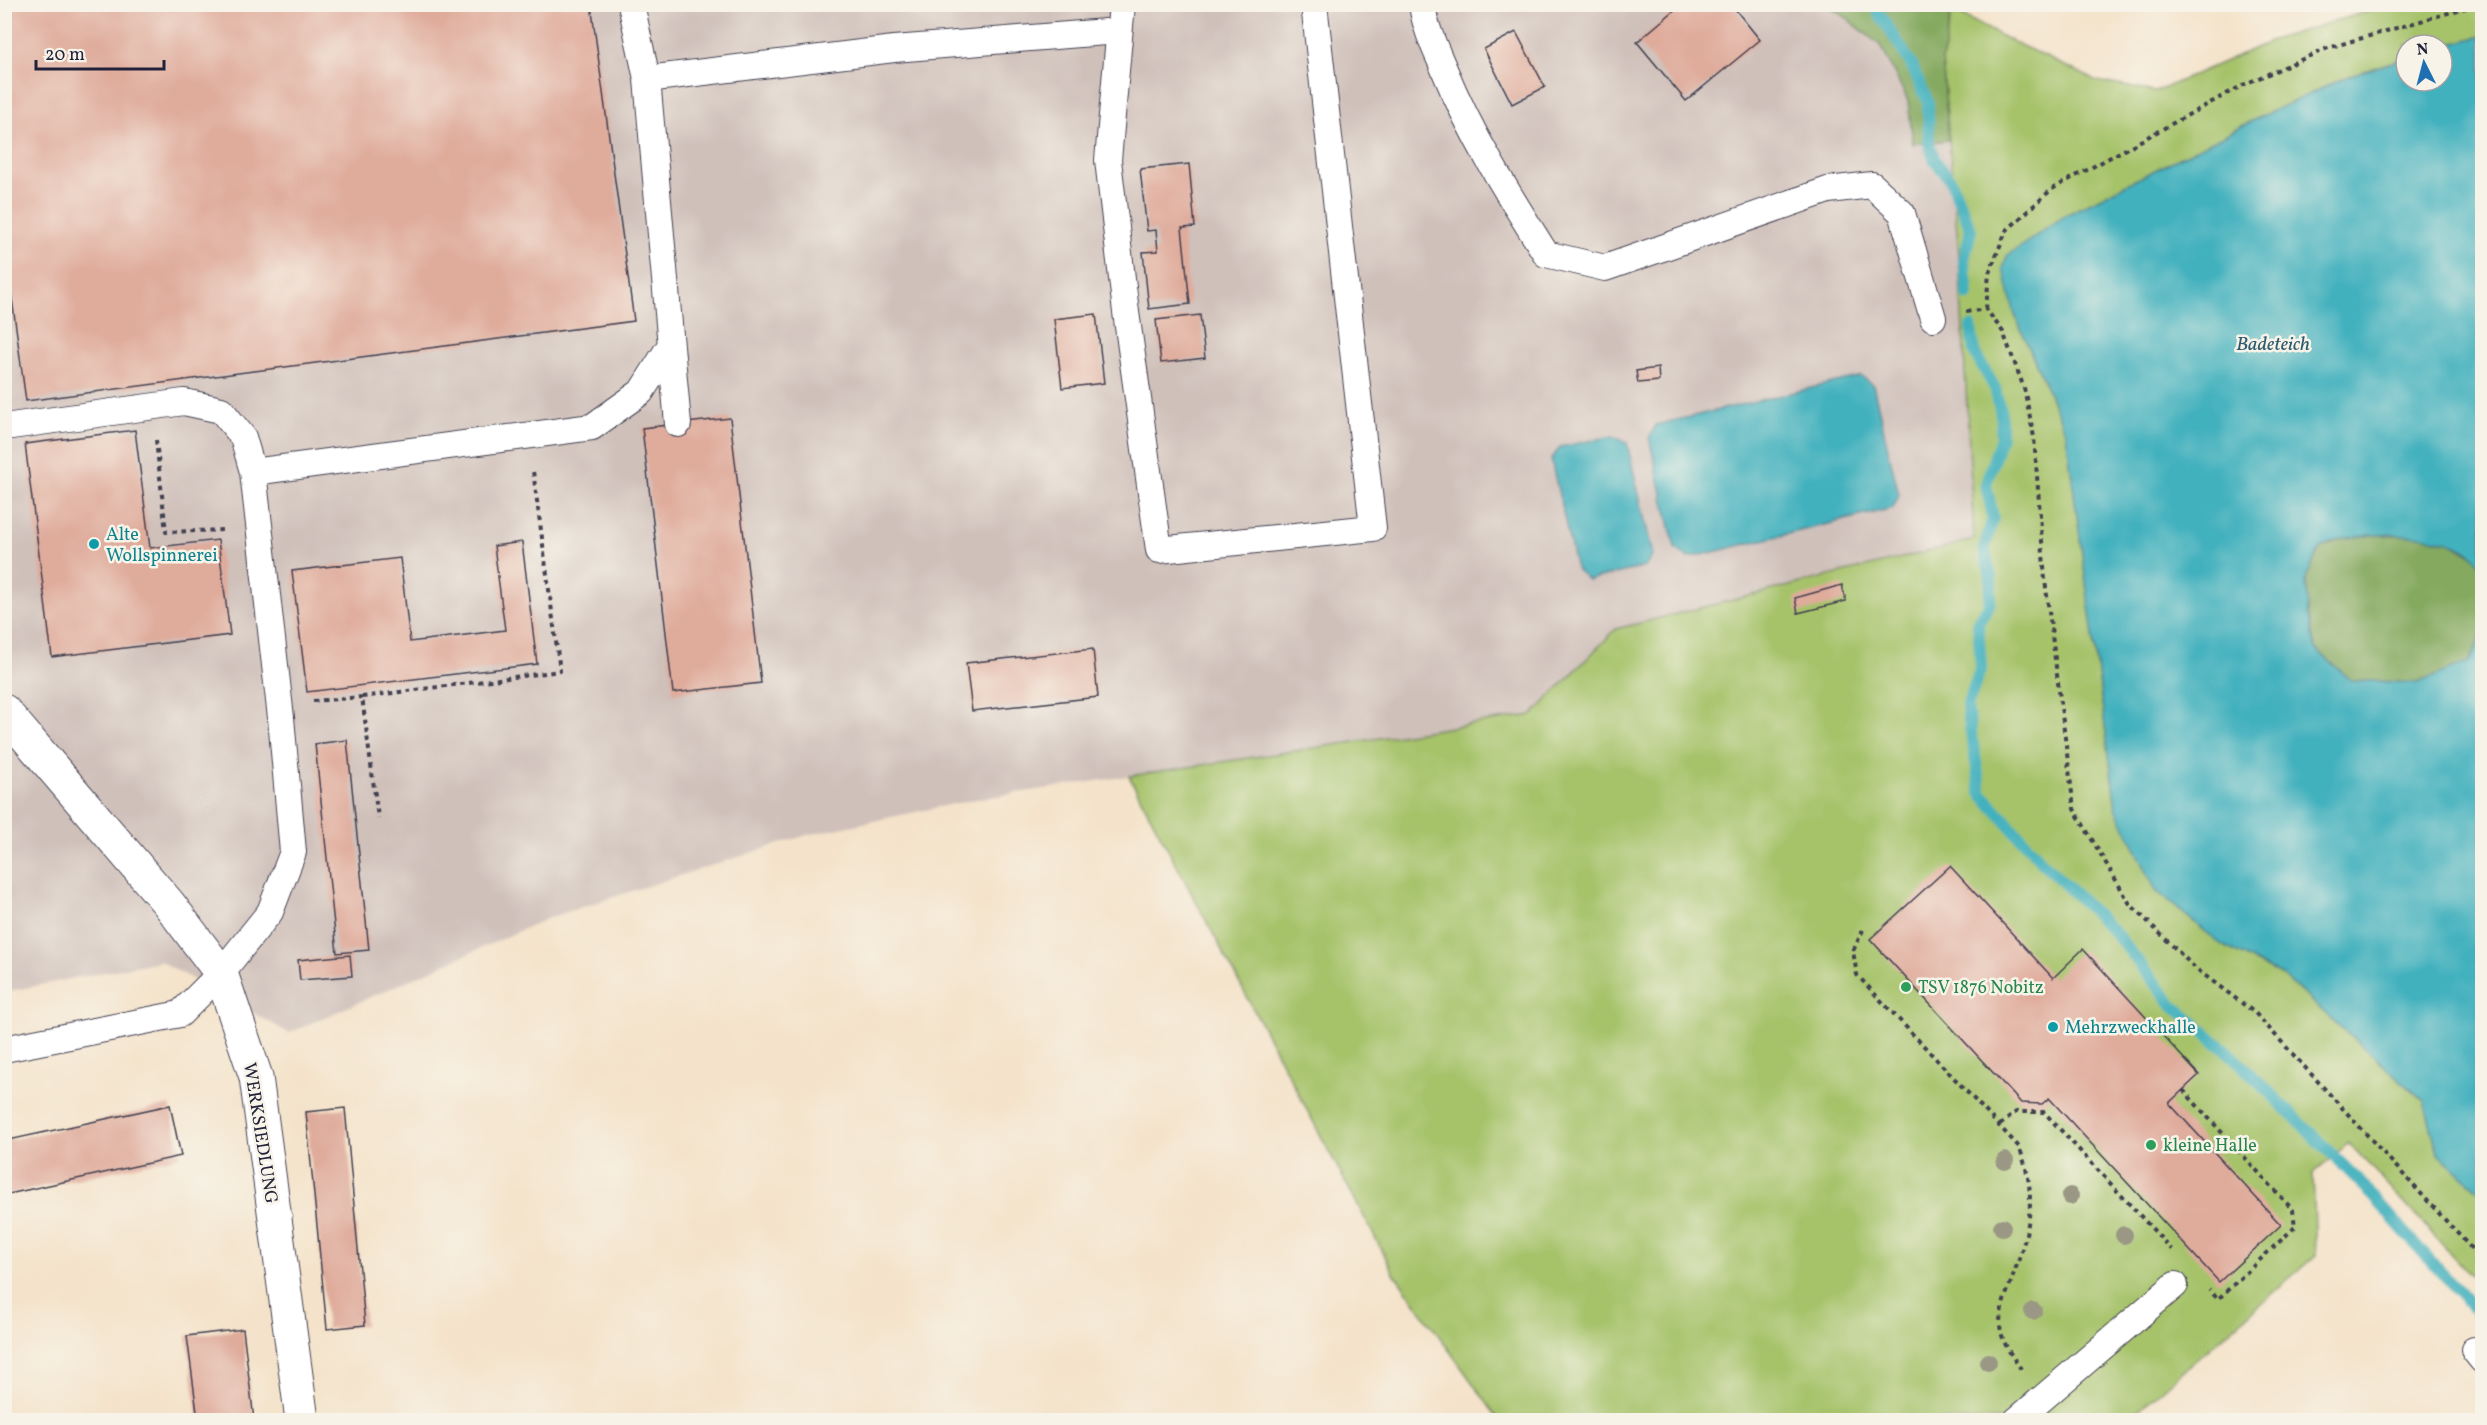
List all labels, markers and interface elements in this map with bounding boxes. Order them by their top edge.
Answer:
scale bar [36,33,164,71]
north arrow [2394,33,2454,93]
text: N [2416,38,2430,62]
text: 20 m [45,43,85,68]
water label: Badeteich [2236,331,2310,359]
place label: Alte Wollspinnerei [106,523,218,569]
marker: Alte Wollspinnerei [87,537,101,551]
place label: TSV 1876 Nobitz [1918,976,2044,1001]
marker: TSV 1876 Nobitz [1899,980,1913,994]
place label: Mehrzweckhalle [2065,1016,2196,1041]
marker: Mehrzweckhalle [2046,1020,2060,1034]
street label: WERKSIEDLUNG [236,1061,283,1206]
place label: kleine Halle [2163,1134,2257,1159]
marker: kleine Halle [2144,1138,2158,1152]

